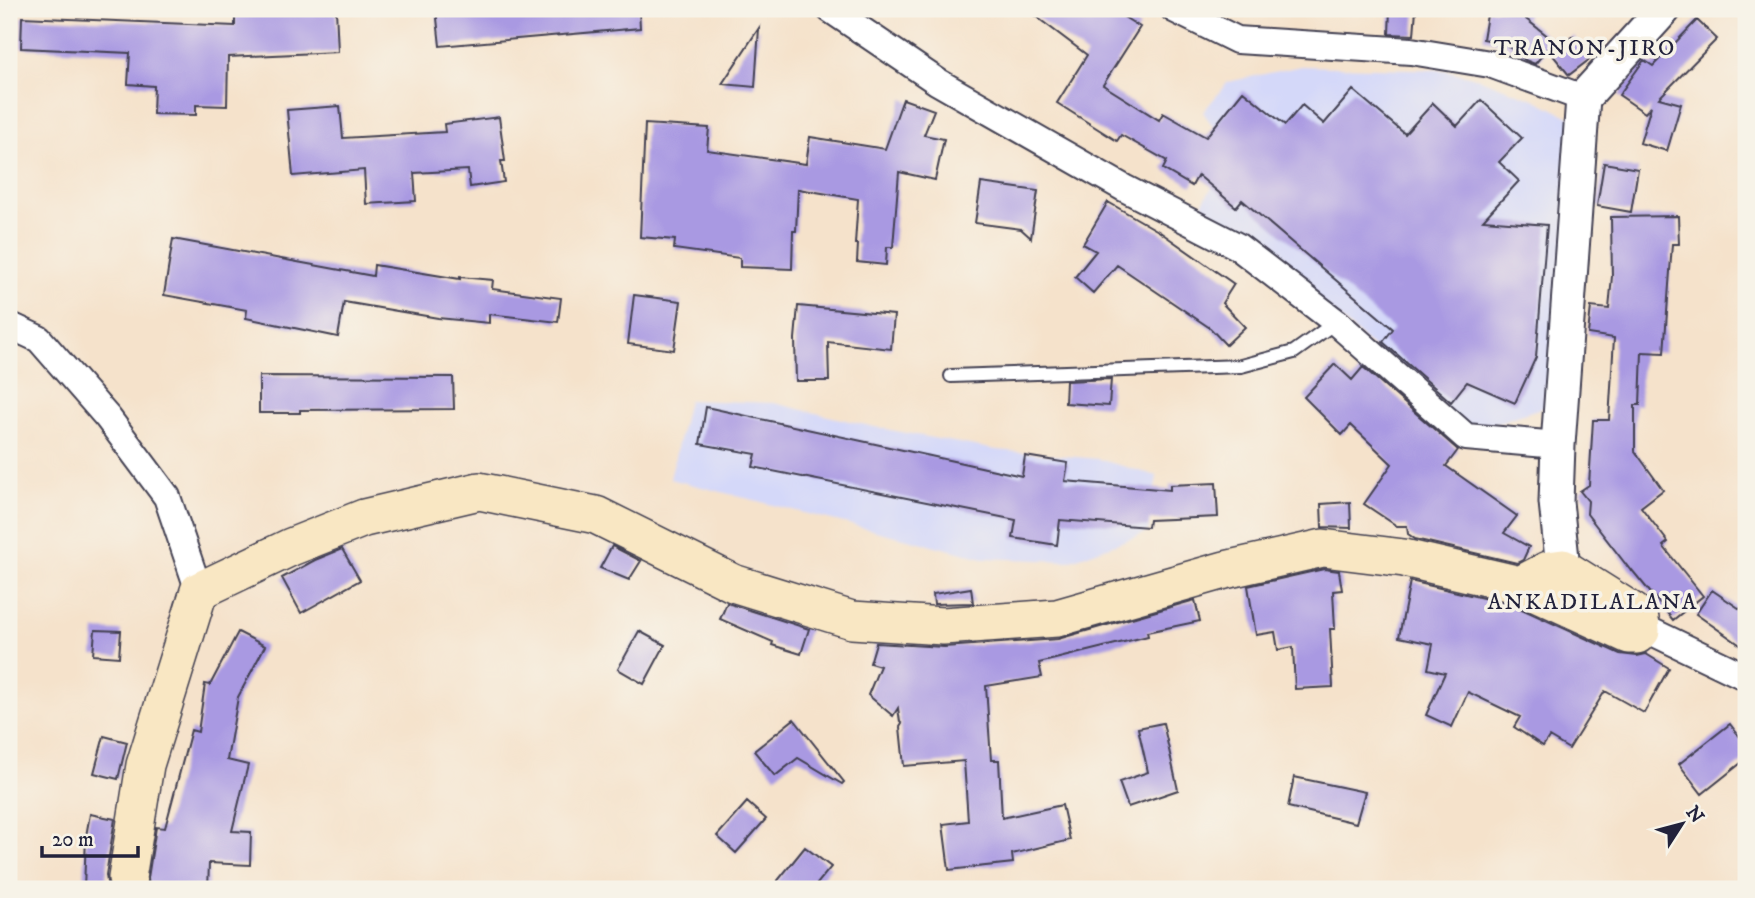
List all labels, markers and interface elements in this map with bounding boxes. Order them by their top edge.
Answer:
district label: TRANON-JIRO [1494,34,1676,63]
district label: ANKADILALANA [1488,588,1698,617]
north arrow [1646,790,1716,860]
text: N [1681,802,1709,828]
scale bar [42,814,138,858]
text: 20 m [52,827,94,853]

